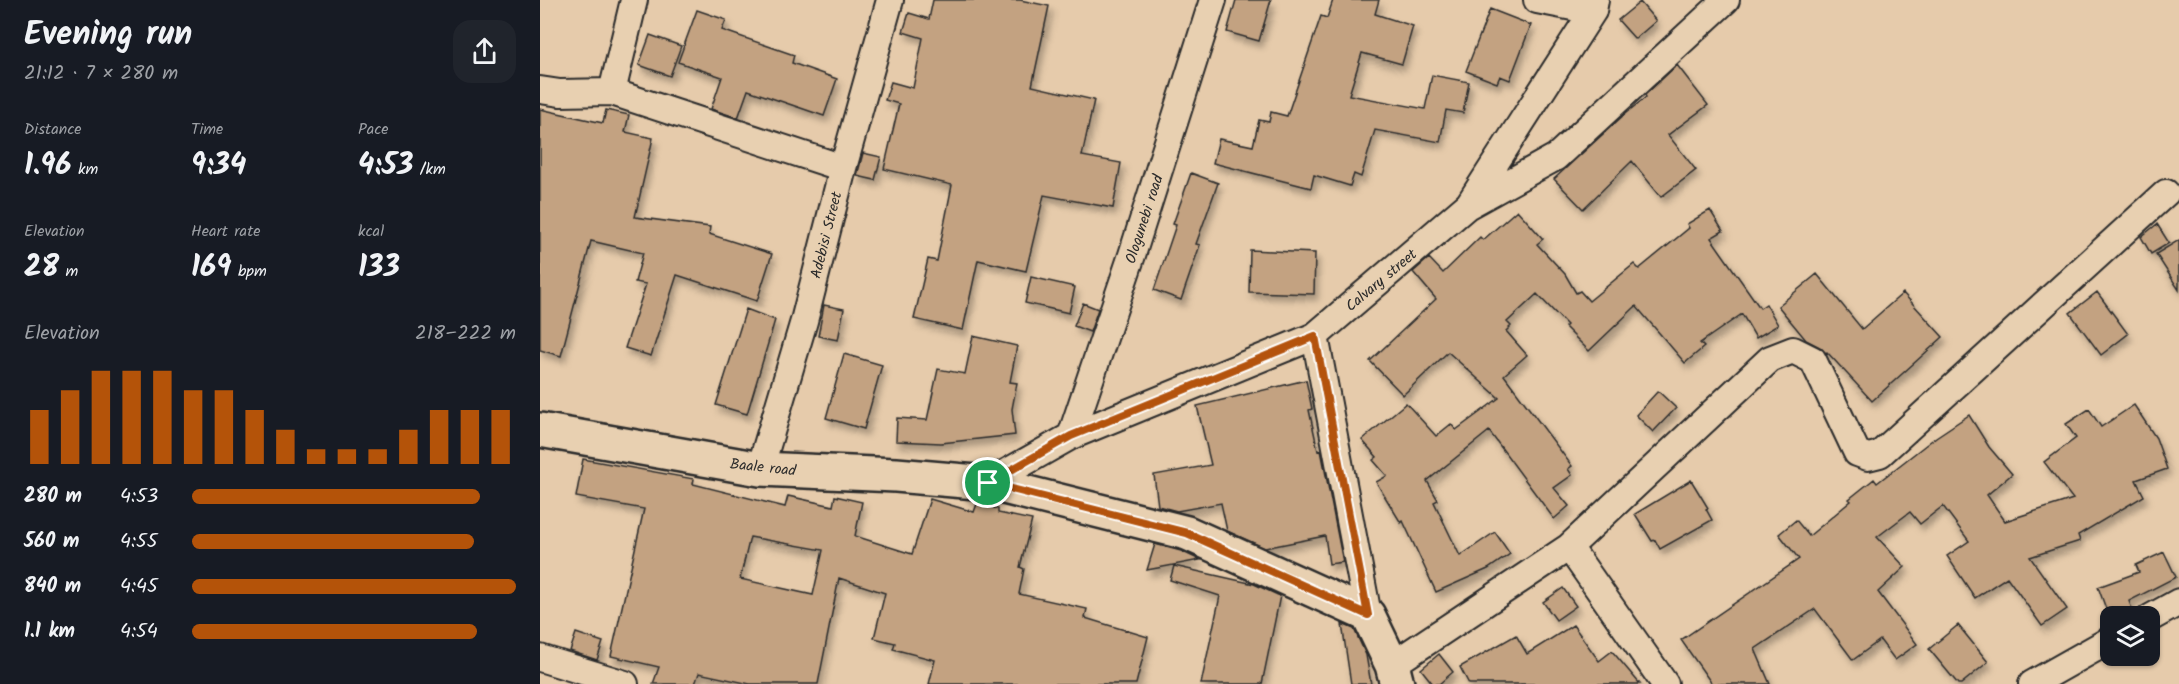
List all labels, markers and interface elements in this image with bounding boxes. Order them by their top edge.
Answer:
text: Evening run [24,9,192,62]
button: share [453,20,516,83]
text: 21:12 · 7 × 280 m [24,58,178,90]
text: Distance [24,117,82,142]
text: Time [191,117,223,142]
text: Pace [358,117,389,142]
text: 1.96 [24,142,72,190]
text: 9:34 [191,142,246,190]
text: 4:53 [358,142,413,190]
text: km [72,157,98,182]
text: /km [413,157,446,182]
street label: Ologunebi road [1119,171,1171,267]
street label: Adebisi Street [805,189,849,281]
text: Elevation [24,219,85,244]
text: Heart rate [191,219,261,244]
text: kcal [358,219,384,244]
street label: Calvary street [1340,243,1423,318]
text: 28 [24,244,59,292]
text: 169 [191,244,232,292]
text: 133 [358,244,400,292]
text: m [59,259,78,284]
text: bpm [232,259,267,284]
text: Elevation [24,318,100,350]
text: 218–222 m [415,318,516,350]
street label: Baale road [729,453,798,483]
pin [962,457,1013,508]
icon: arrive [971,466,1004,499]
text: 280 m [24,481,82,513]
text: 4:53 [120,481,158,513]
text: 560 m [24,526,79,558]
text: 4:55 [120,526,157,558]
text: 840 m [24,571,81,603]
text: 4:45 [120,571,158,603]
map controls [2100,606,2160,666]
button: layers [2100,606,2160,666]
text: 1.1 km [24,616,75,648]
text: 4:54 [120,616,158,648]

